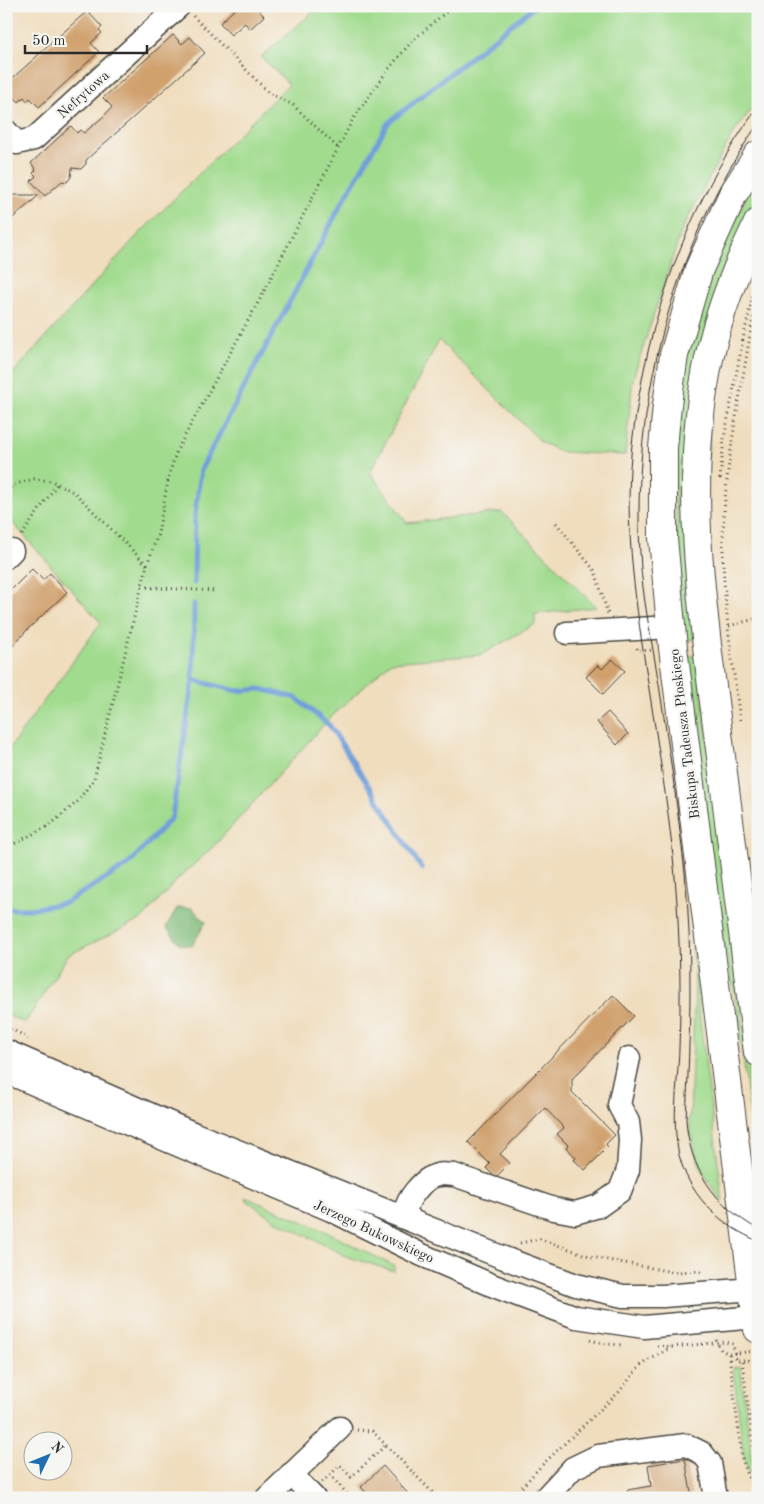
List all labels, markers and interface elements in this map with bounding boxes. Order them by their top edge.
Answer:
scale bar [25,22,148,54]
text: 50 m [32,34,66,49]
street label: Nefrytowa [55,68,112,121]
street label: Biskupa Tadeusza Płoskiego [668,648,702,820]
street label: Jerzego Bukowskiego [311,1198,436,1266]
north arrow [22,1432,72,1482]
text: N [48,1439,66,1457]

